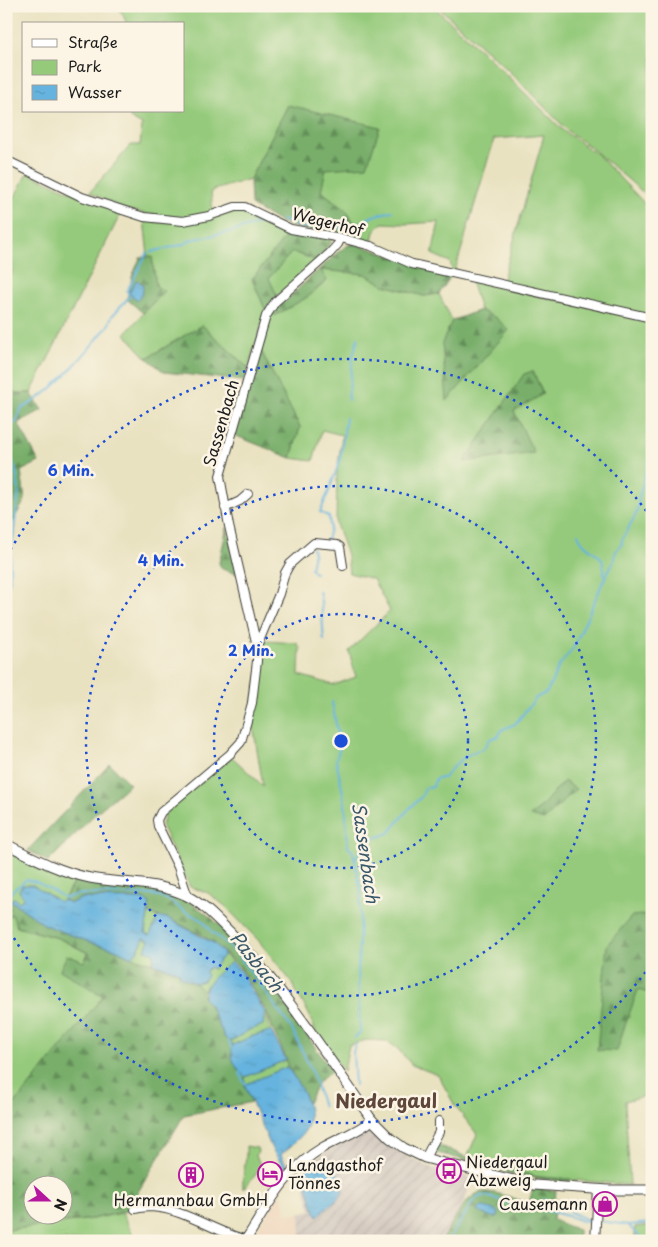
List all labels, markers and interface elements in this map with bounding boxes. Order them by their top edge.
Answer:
legend [22,22,185,112]
text: Straße [68,30,118,53]
text: Park [68,54,102,77]
text: Wasser [68,80,121,103]
street label: Wegerhof [290,201,368,242]
street label: Sassenbach [196,376,244,469]
text: 6 Min. [48,458,94,481]
text: 4 Min. [138,548,184,571]
text: 2 Min. [228,638,274,661]
centre of rings [332,732,350,750]
water label: Sassenbach [346,801,387,905]
water label: Pasbach [224,925,291,998]
district label: Niedergaul [335,1086,437,1114]
place label: Niedergaul Abzweig [466,1149,548,1191]
place label: Landgasthof Tönnes [288,1152,384,1194]
bus stop icon: Niedergaul Abzweig [436,1158,462,1184]
hotel icon: Landgasthof Tönnes [257,1161,283,1187]
building icon: Hermannbau GmbH [178,1162,204,1188]
north arrow [22,1174,72,1224]
place label: Hermannbau GmbH [114,1187,268,1211]
place label: Causemann [499,1191,588,1215]
shop icon: Causemann [592,1191,618,1217]
text: N [49,1196,72,1214]

